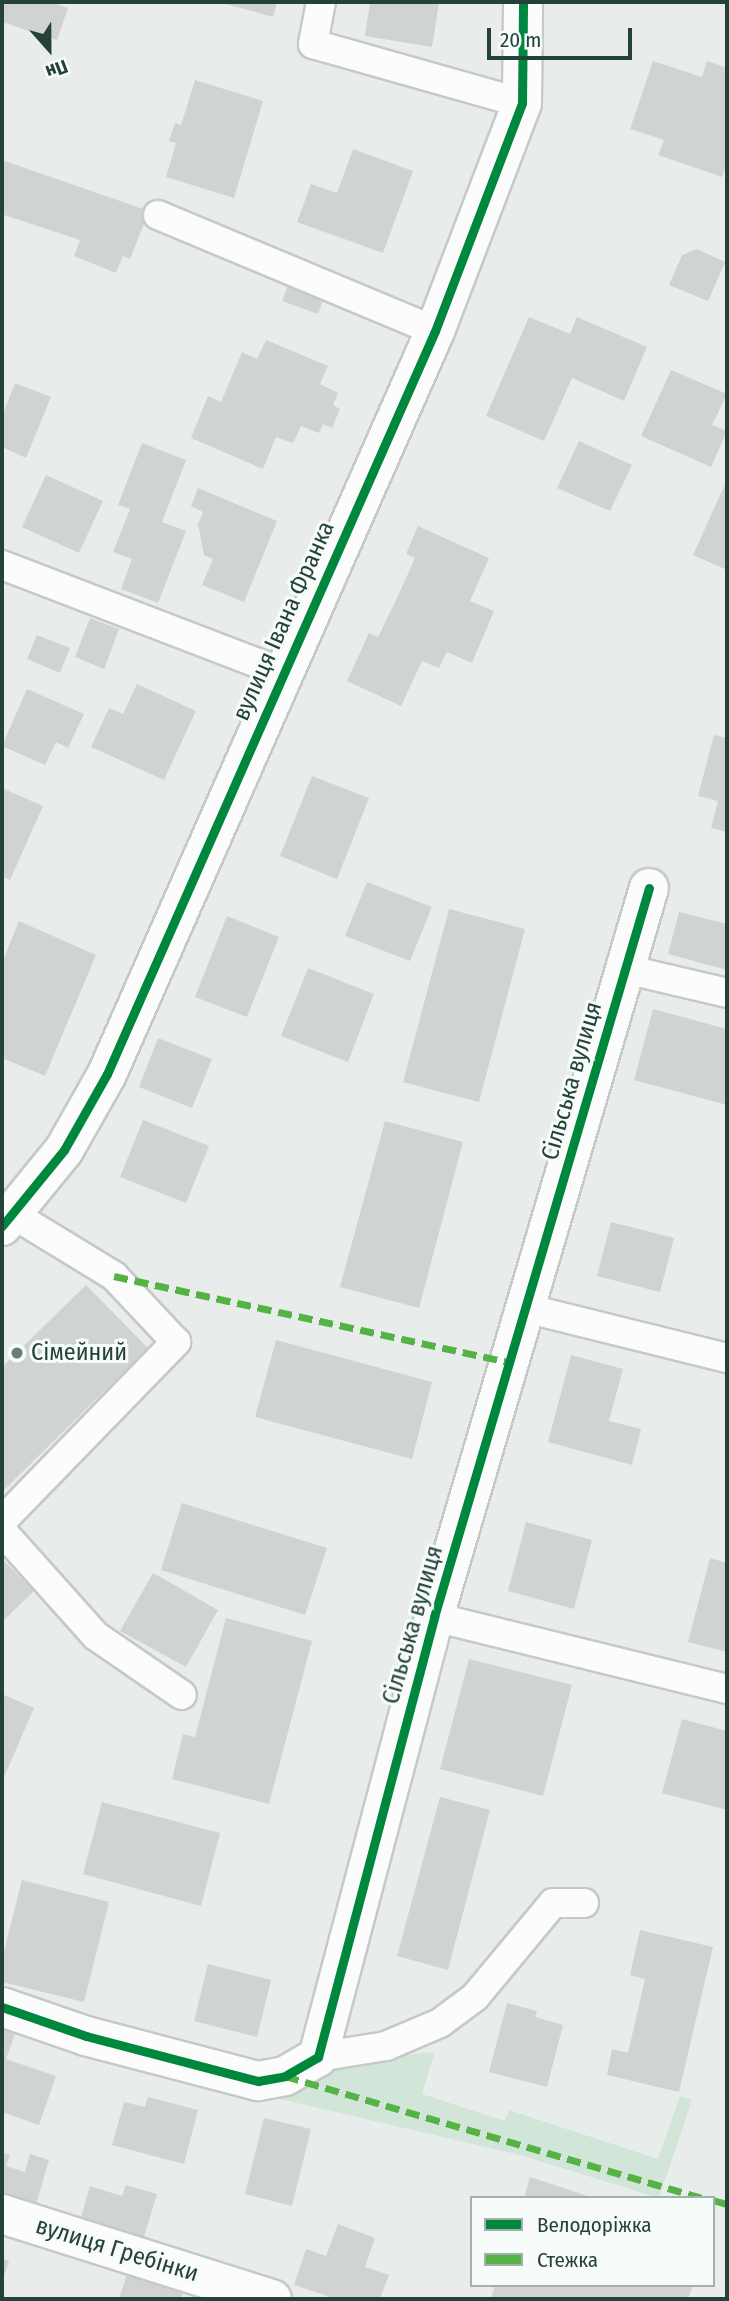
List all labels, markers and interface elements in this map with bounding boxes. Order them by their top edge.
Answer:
north arrow [14,14,84,84]
scale bar [491,14,636,58]
text: 20 m [500,27,541,53]
text: Пн [43,54,71,84]
street label: вулиця Івана Франка [227,517,341,725]
street label: Сільська вулиця [536,999,608,1163]
place label: Сімейний [31,1339,127,1367]
marker: Сімейний [9,1345,25,1361]
street label: Сільська вулиця [377,1543,449,1707]
legend [470,2196,715,2287]
street label: вулиця Гребінки [32,2212,202,2288]
text: Велодоріжка [537,2212,652,2238]
text: Стежка [537,2247,598,2273]

